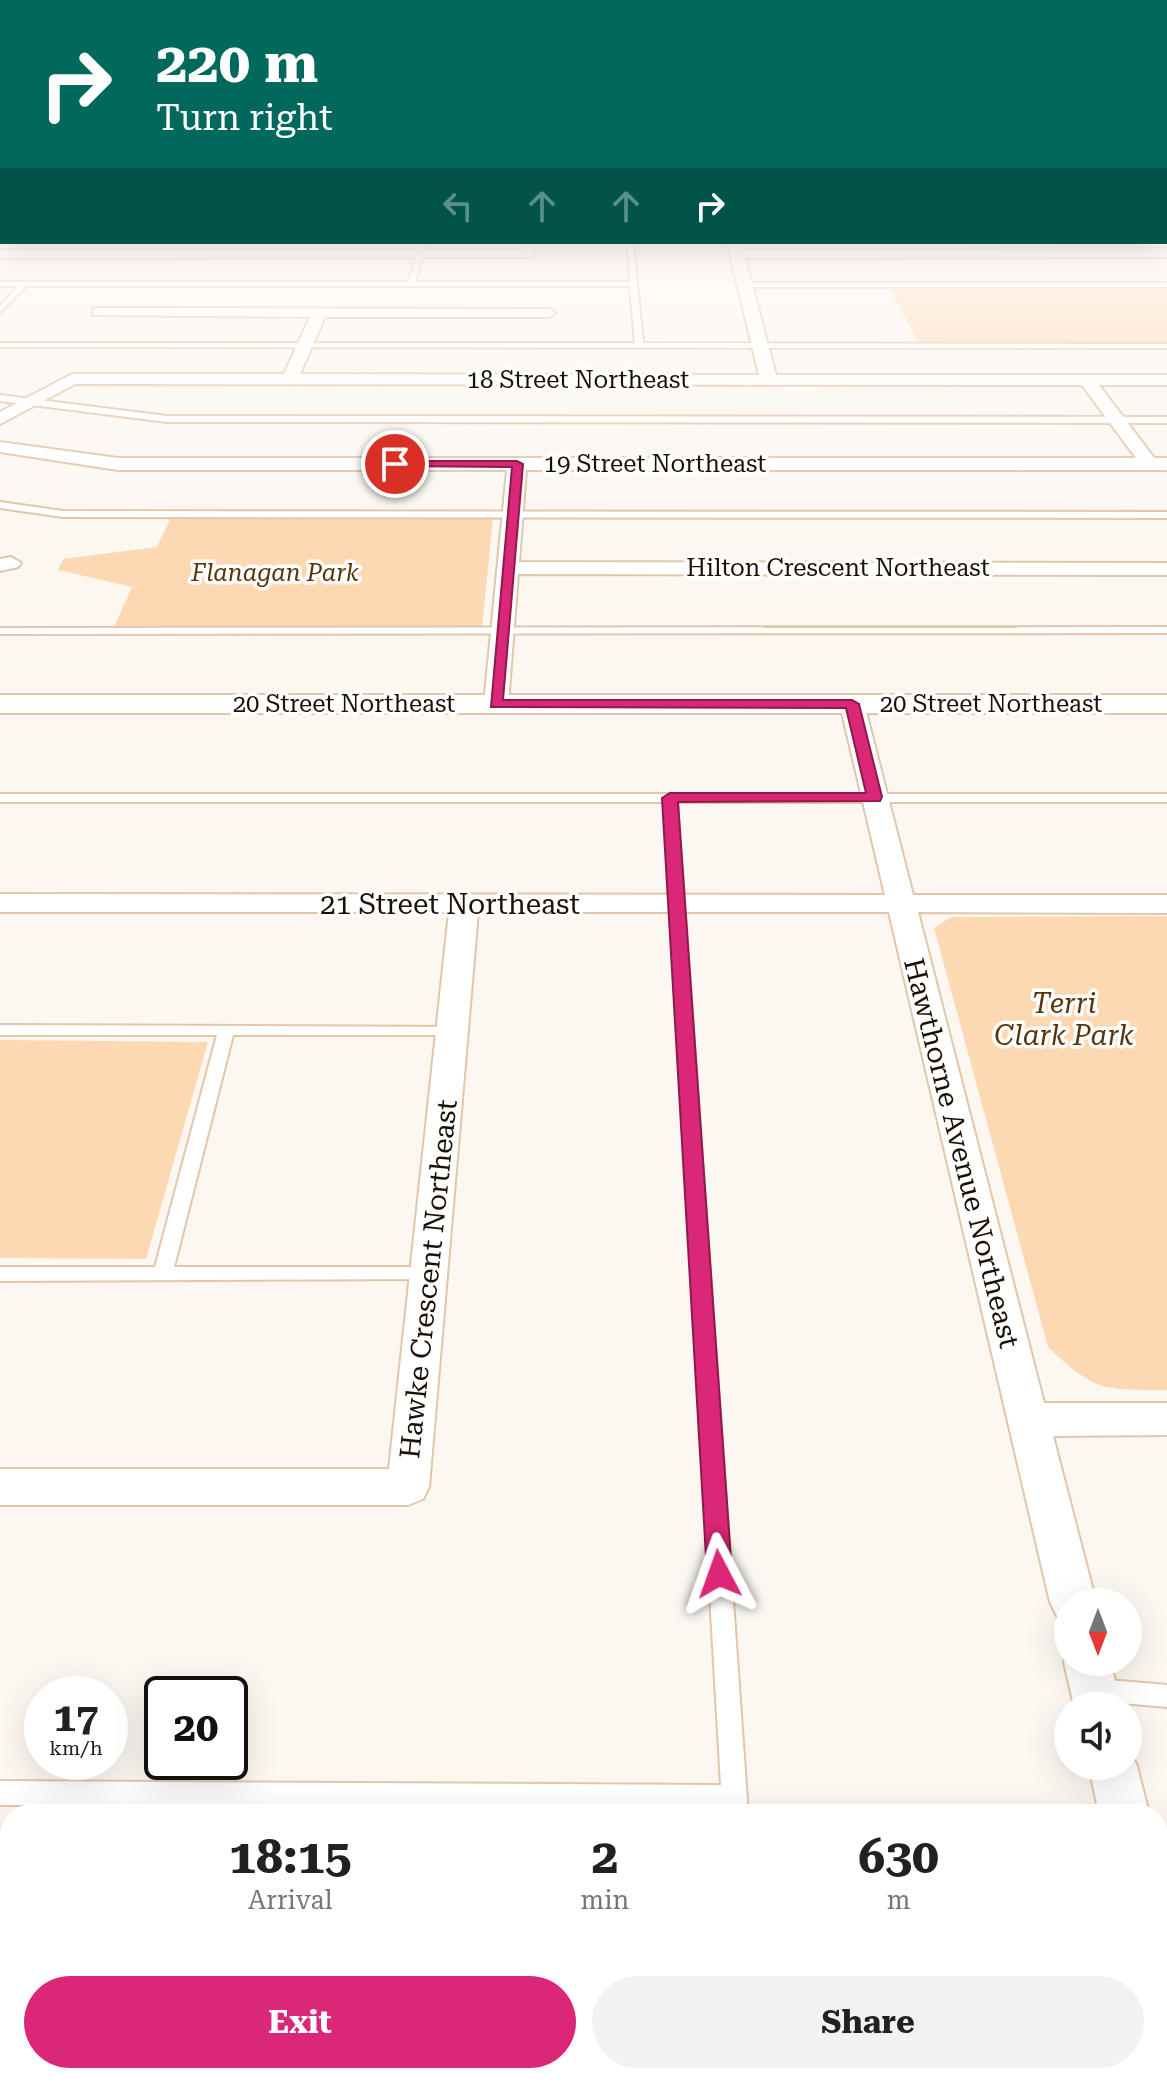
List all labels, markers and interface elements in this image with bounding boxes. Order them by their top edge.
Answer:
text: 220 m [156,30,318,96]
icon: right [24,32,128,136]
text: Turn right [156,97,333,139]
icon: left [436,184,480,228]
icon: ahead [520,184,564,228]
icon: ahead [604,184,648,228]
icon: right [688,184,732,228]
street label: 18 Street Northeast [467,366,689,394]
pin [361,430,429,498]
icon: arrive [373,442,417,486]
street label: 19 Street Northeast [544,450,766,478]
street label: Hilton Crescent Northeast [686,554,990,582]
park label: Flanagan Park [190,559,359,587]
street label: 20 Street Northeast [233,690,455,718]
street label: 20 Street Northeast [880,690,1102,718]
street label: 21 Street Northeast [320,888,580,921]
street label: Hawthorne Avenue Northeast [897,955,1026,1352]
park label: Terri Clark Park [994,987,1134,1052]
street label: Hawke Crescent Northeast [393,1098,464,1460]
position arrow [677,1532,761,1616]
north arrow [1054,1588,1142,1676]
map controls [1054,1588,1142,1780]
speed limit sign: 20 [144,1676,248,1780]
button: sound [1054,1692,1142,1780]
text: 17 [54,1694,98,1741]
text: km/h [49,1736,103,1760]
text: 18:15 [229,1829,352,1885]
text: 2 [591,1829,618,1885]
text: 630 [858,1829,939,1885]
text: Arrival [248,1885,333,1915]
text: min [581,1885,629,1915]
text: m [887,1885,911,1915]
button: Exit [24,1976,576,2068]
button: Share [592,1976,1144,2068]

